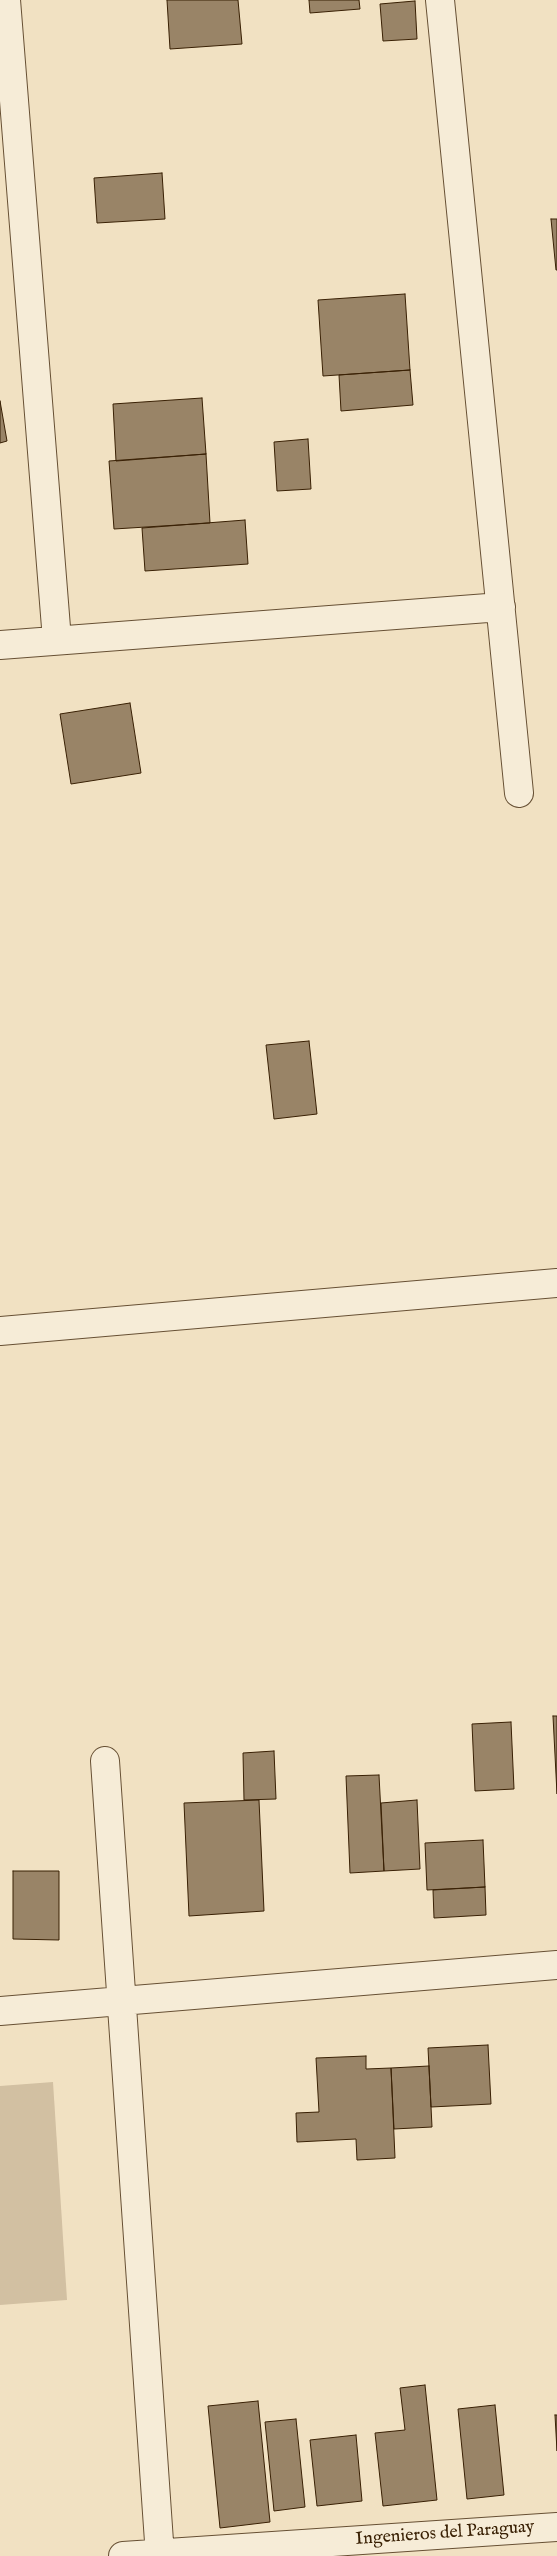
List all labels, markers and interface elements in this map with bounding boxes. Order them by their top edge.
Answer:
street label: Ingenieros del Paraguay [355,2517,535,2551]

